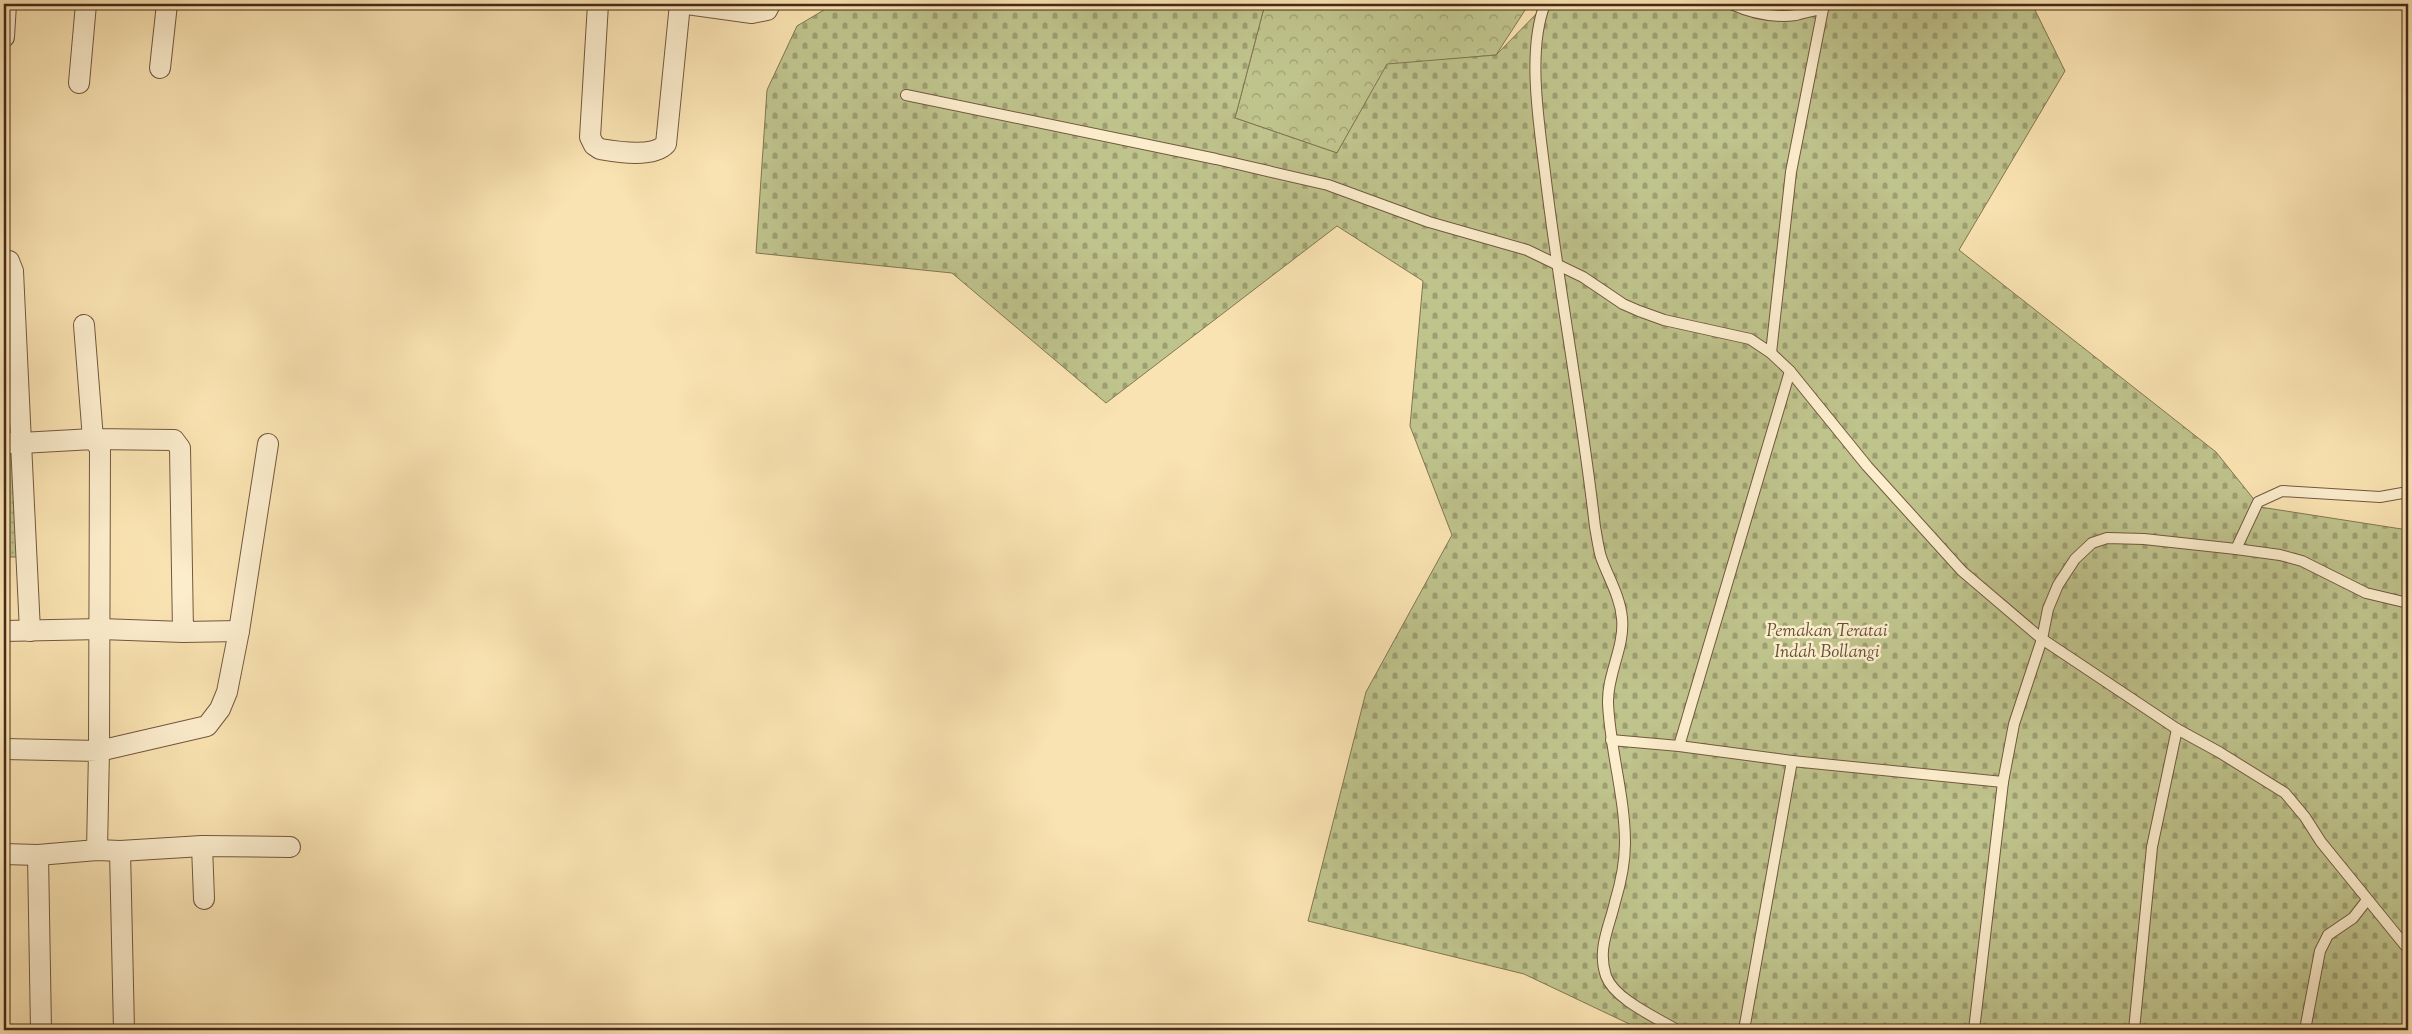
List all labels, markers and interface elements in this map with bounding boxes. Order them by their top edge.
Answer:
park label: Pemakan Teratai Indah Bollangi [1767,619,1887,666]

